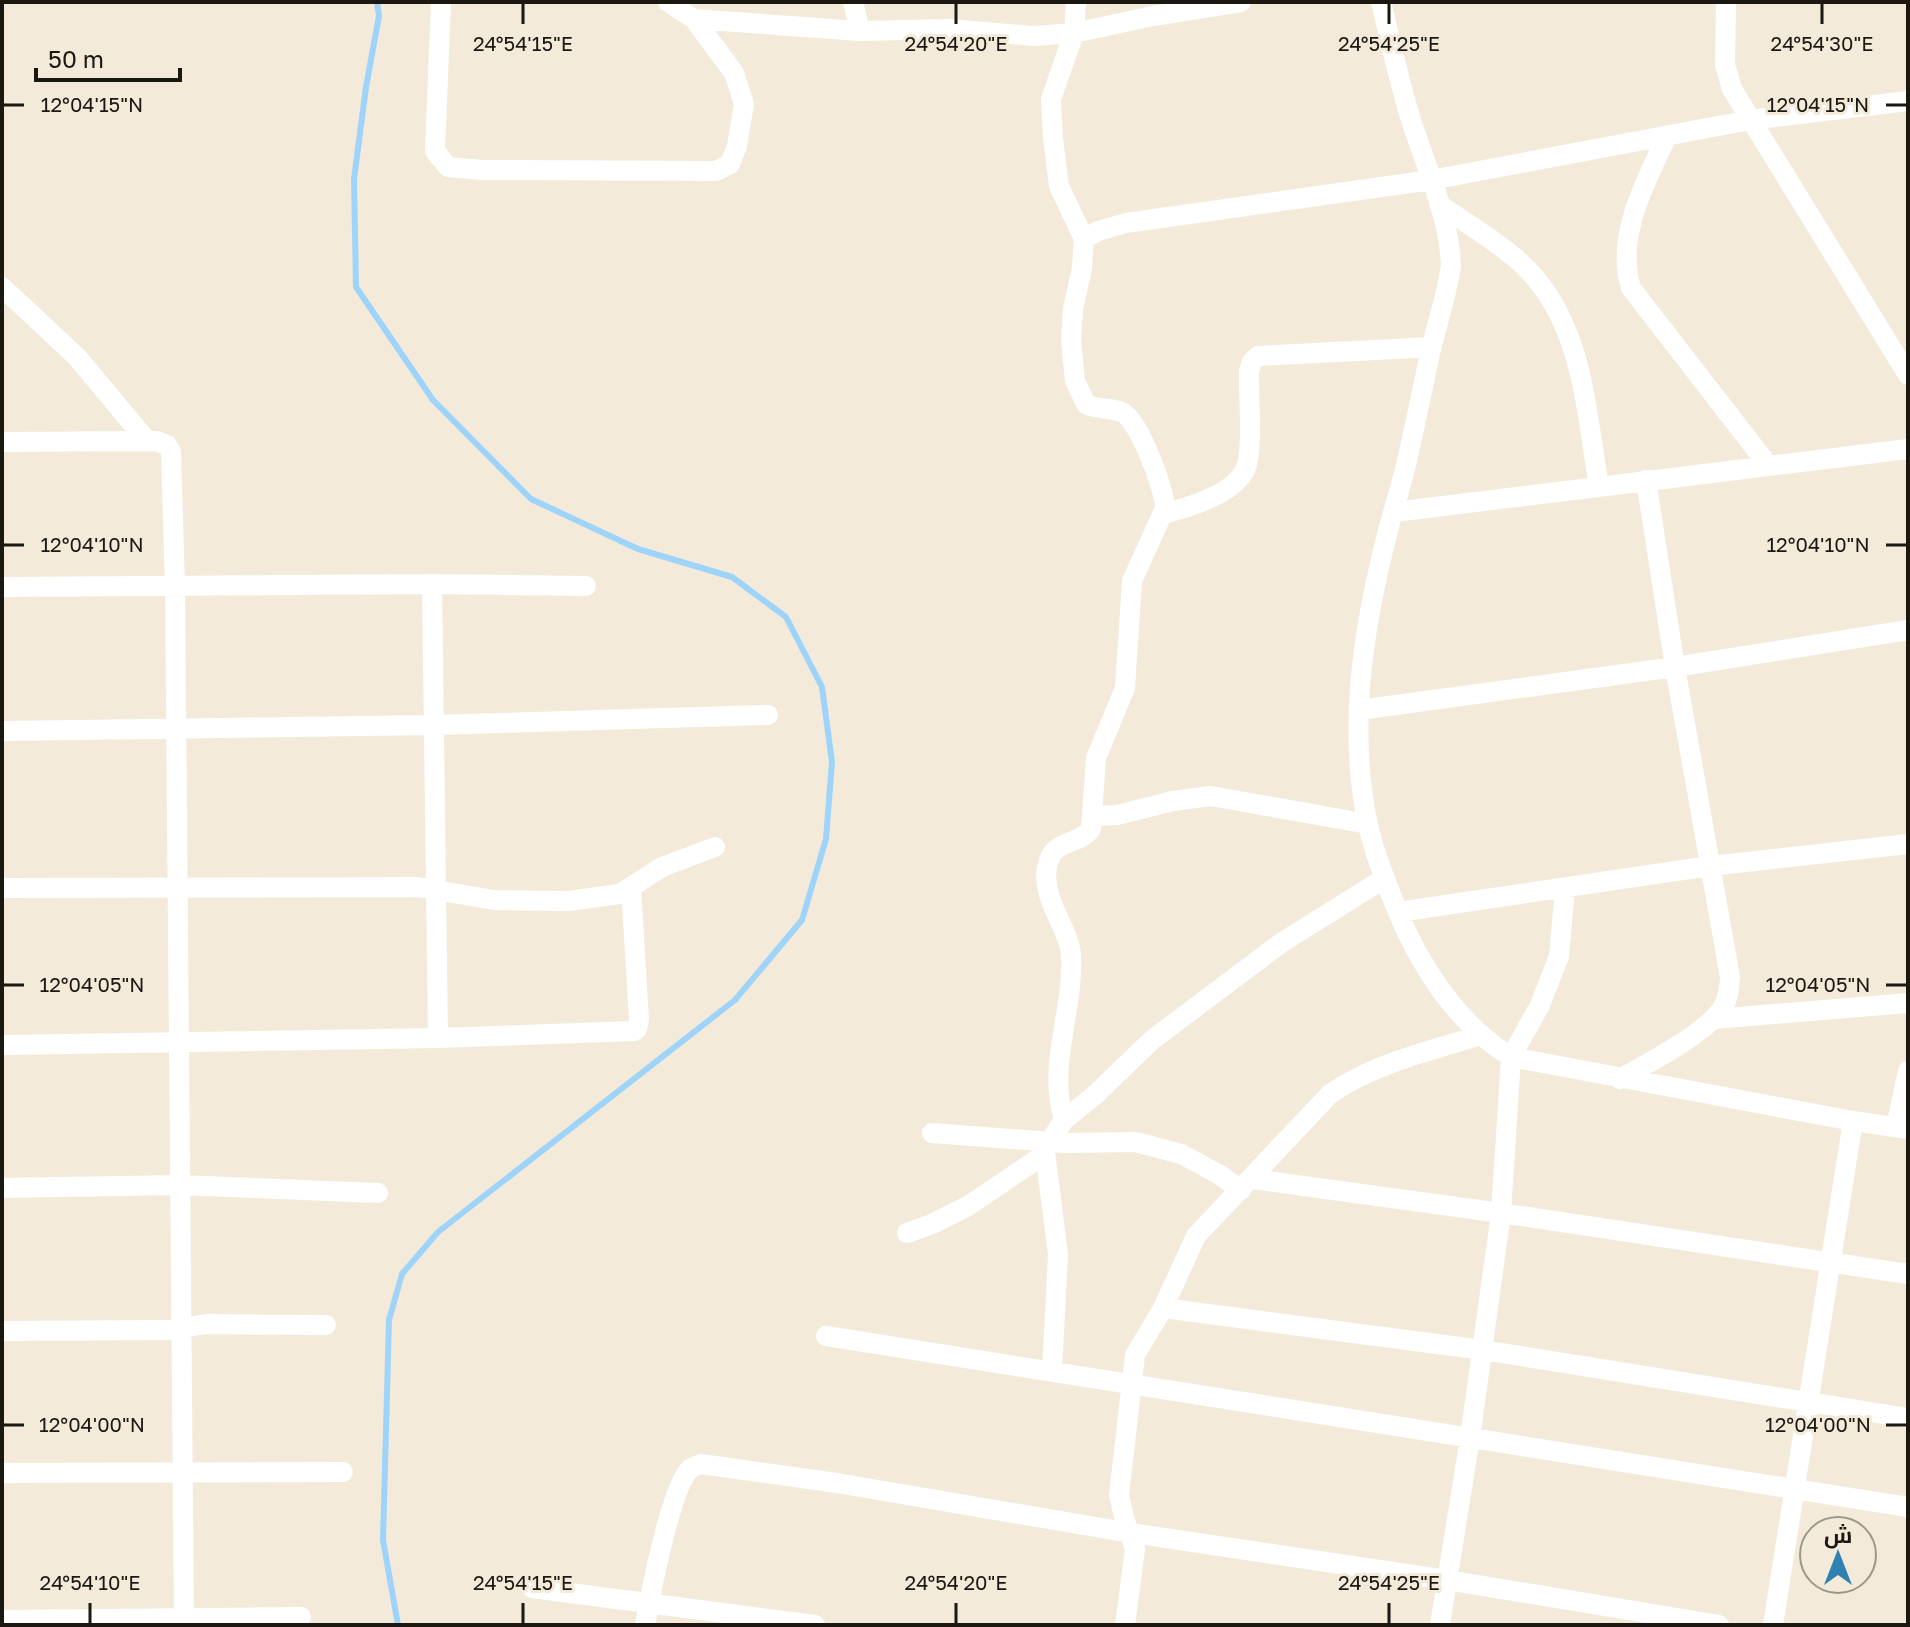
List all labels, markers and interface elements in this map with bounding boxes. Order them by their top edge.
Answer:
text: 24°54'15"E [473,31,573,55]
text: 24°54'20"E [905,31,1007,55]
text: 24°54'25"E [1338,31,1440,55]
text: 24°54'30"E [1771,31,1873,55]
scale bar [36,32,180,82]
text: 50 m [48,44,104,73]
text: 12°04'15"N [41,92,143,116]
text: 12°04'15"N [1767,92,1869,116]
text: 12°04'10"N [40,532,144,556]
text: 12°04'10"N [1766,532,1870,556]
text: 12°04'05"N [39,972,145,996]
text: 12°04'05"N [1765,972,1871,996]
text: 12°04'00"N [39,1412,145,1436]
text: 12°04'00"N [1765,1412,1871,1436]
north arrow [1798,1515,1878,1595]
text: ش [1824,1521,1852,1549]
text: 24°54'10"E [40,1570,140,1594]
text: 24°54'15"E [473,1570,573,1594]
text: 24°54'20"E [905,1570,1007,1594]
text: 24°54'25"E [1338,1570,1440,1594]

